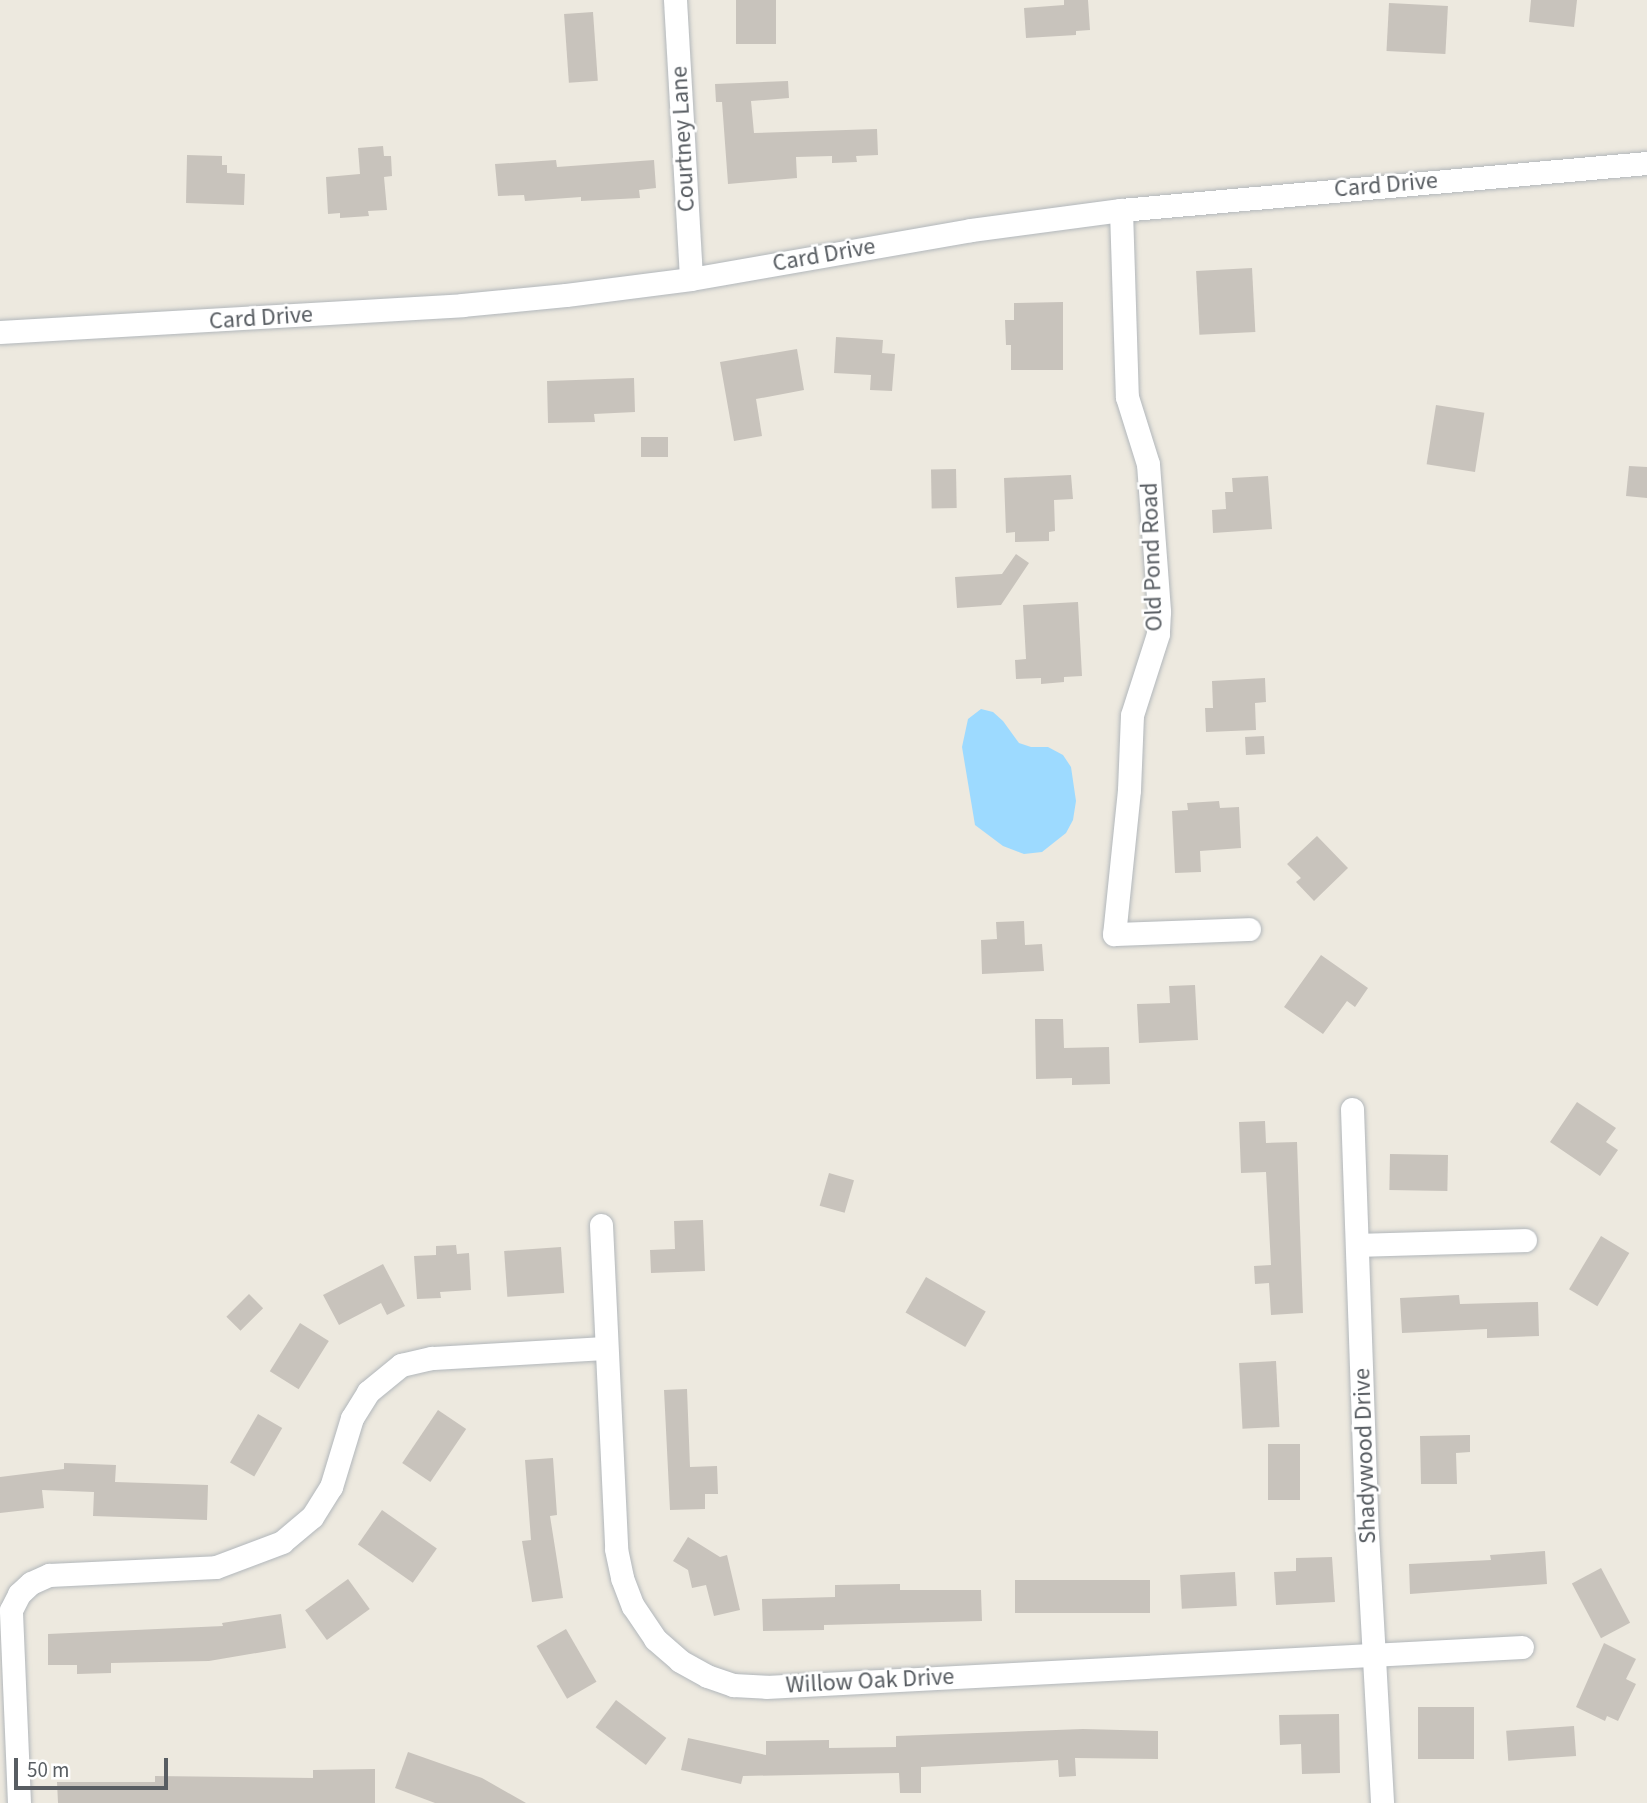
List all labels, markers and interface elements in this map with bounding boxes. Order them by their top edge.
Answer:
street label: Courtney Lane [665,65,701,213]
street label: Card Drive [1333,166,1439,204]
street label: Card Drive [770,232,878,278]
street label: Card Drive [208,300,314,336]
street label: Old Pond Road [1135,482,1169,632]
street label: Shadywood Drive [1348,1368,1382,1544]
street label: Willow Oak Drive [785,1662,955,1700]
scale bar [18,1744,172,1788]
text: 50 m [27,1755,69,1785]

